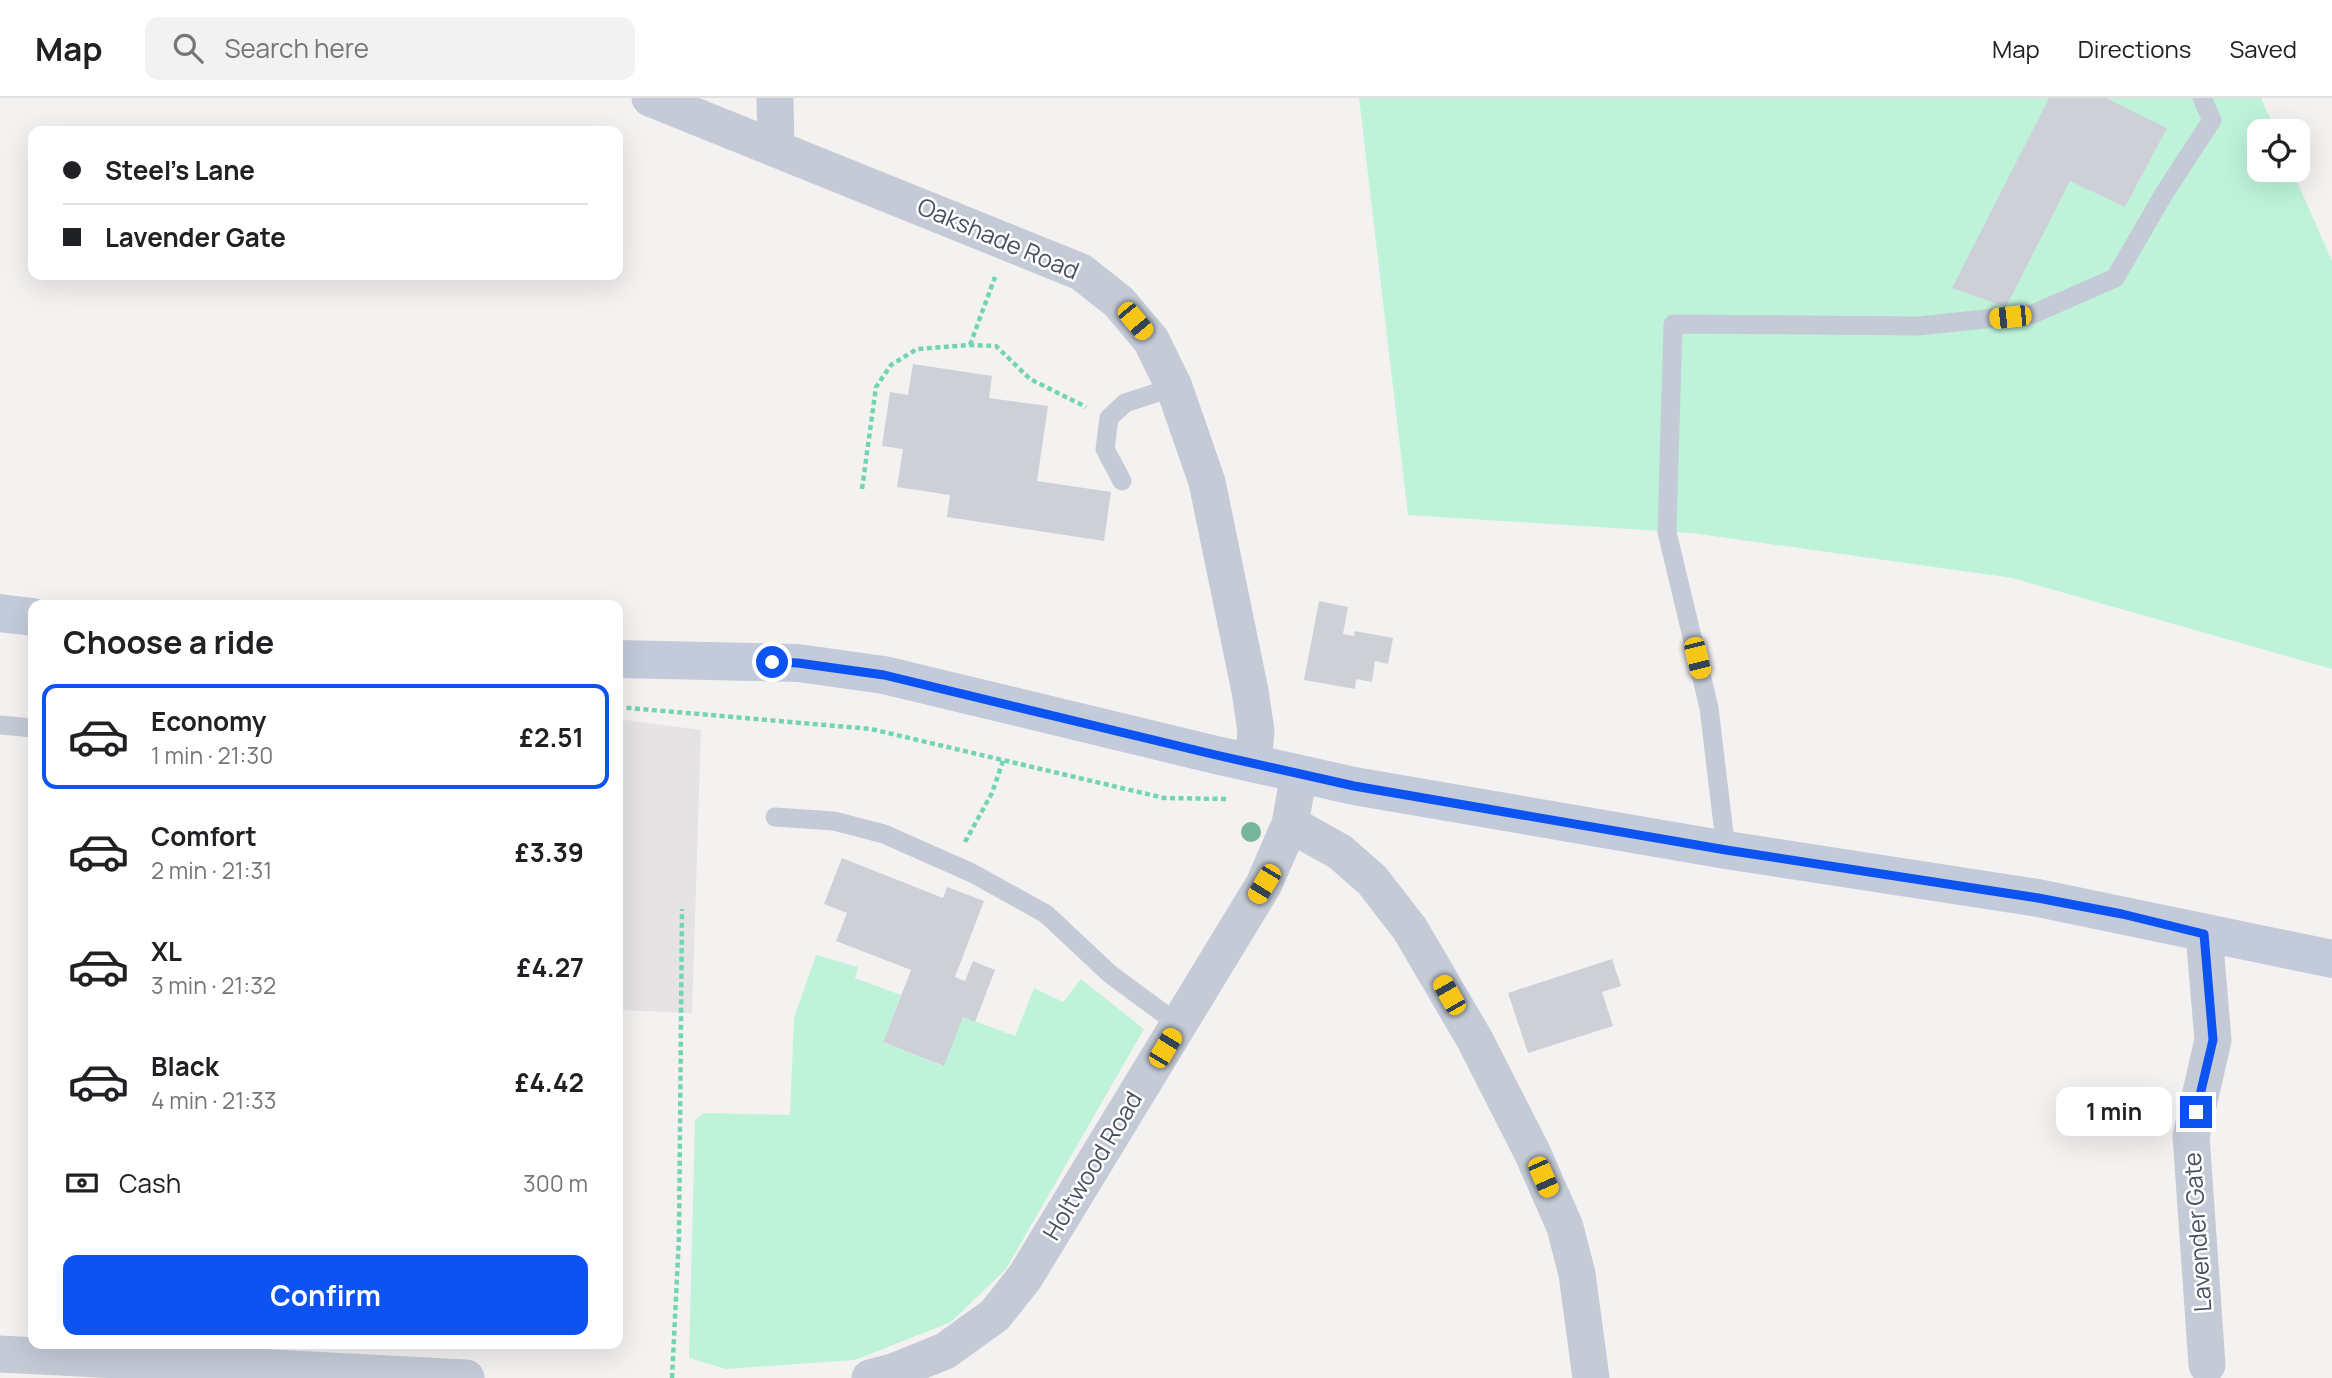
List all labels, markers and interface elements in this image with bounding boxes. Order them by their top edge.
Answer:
search box [145,17,635,80]
text: Map [35,26,103,71]
icon: search [169,29,207,67]
text: Search here [225,30,369,66]
text: Map [1992,32,2040,65]
text: Directions [2078,32,2191,65]
text: Saved [2229,32,2297,65]
map controls [2247,119,2310,182]
button: locate [2247,119,2310,182]
text: Steel's Lane [105,152,255,188]
street label: Oakshade Road [913,189,1084,287]
text: Lavender Gate [105,219,286,255]
car [1114,298,1157,344]
car [1989,304,2032,330]
text: Choose a ride [63,620,274,664]
car [1682,635,1713,681]
route start [756,646,788,678]
text: Economy [151,703,266,739]
icon: car [67,705,130,768]
text: £2.51 [519,719,584,755]
text: 1 min · 21:30 [151,739,273,771]
text: Comfort [151,818,257,854]
icon: car [67,820,130,883]
text: £3.39 [515,834,584,870]
text: 2 min · 21:31 [151,854,272,886]
car [1245,861,1284,907]
text: XL [151,933,182,969]
icon: car [67,935,130,998]
text: £4.27 [517,949,584,985]
text: 3 min · 21:32 [151,969,276,1001]
car [1430,972,1469,1018]
car [1146,1025,1185,1071]
text: Black [151,1048,219,1084]
icon: car [67,1050,130,1113]
text: £4.42 [515,1064,584,1100]
text: 4 min · 21:33 [151,1084,277,1116]
street label: Holtwood Road [1034,1085,1149,1246]
callout: 1 min [2056,1088,2172,1136]
text: 1 min [2086,1095,2142,1127]
route end [2180,1096,2212,1128]
street label: Lavender Gate [2174,1151,2219,1313]
car [1525,1154,1562,1200]
icon: cash [63,1164,101,1202]
text: Cash [119,1165,181,1201]
text: 300 m [523,1167,588,1199]
button: Confirm [63,1255,588,1335]

